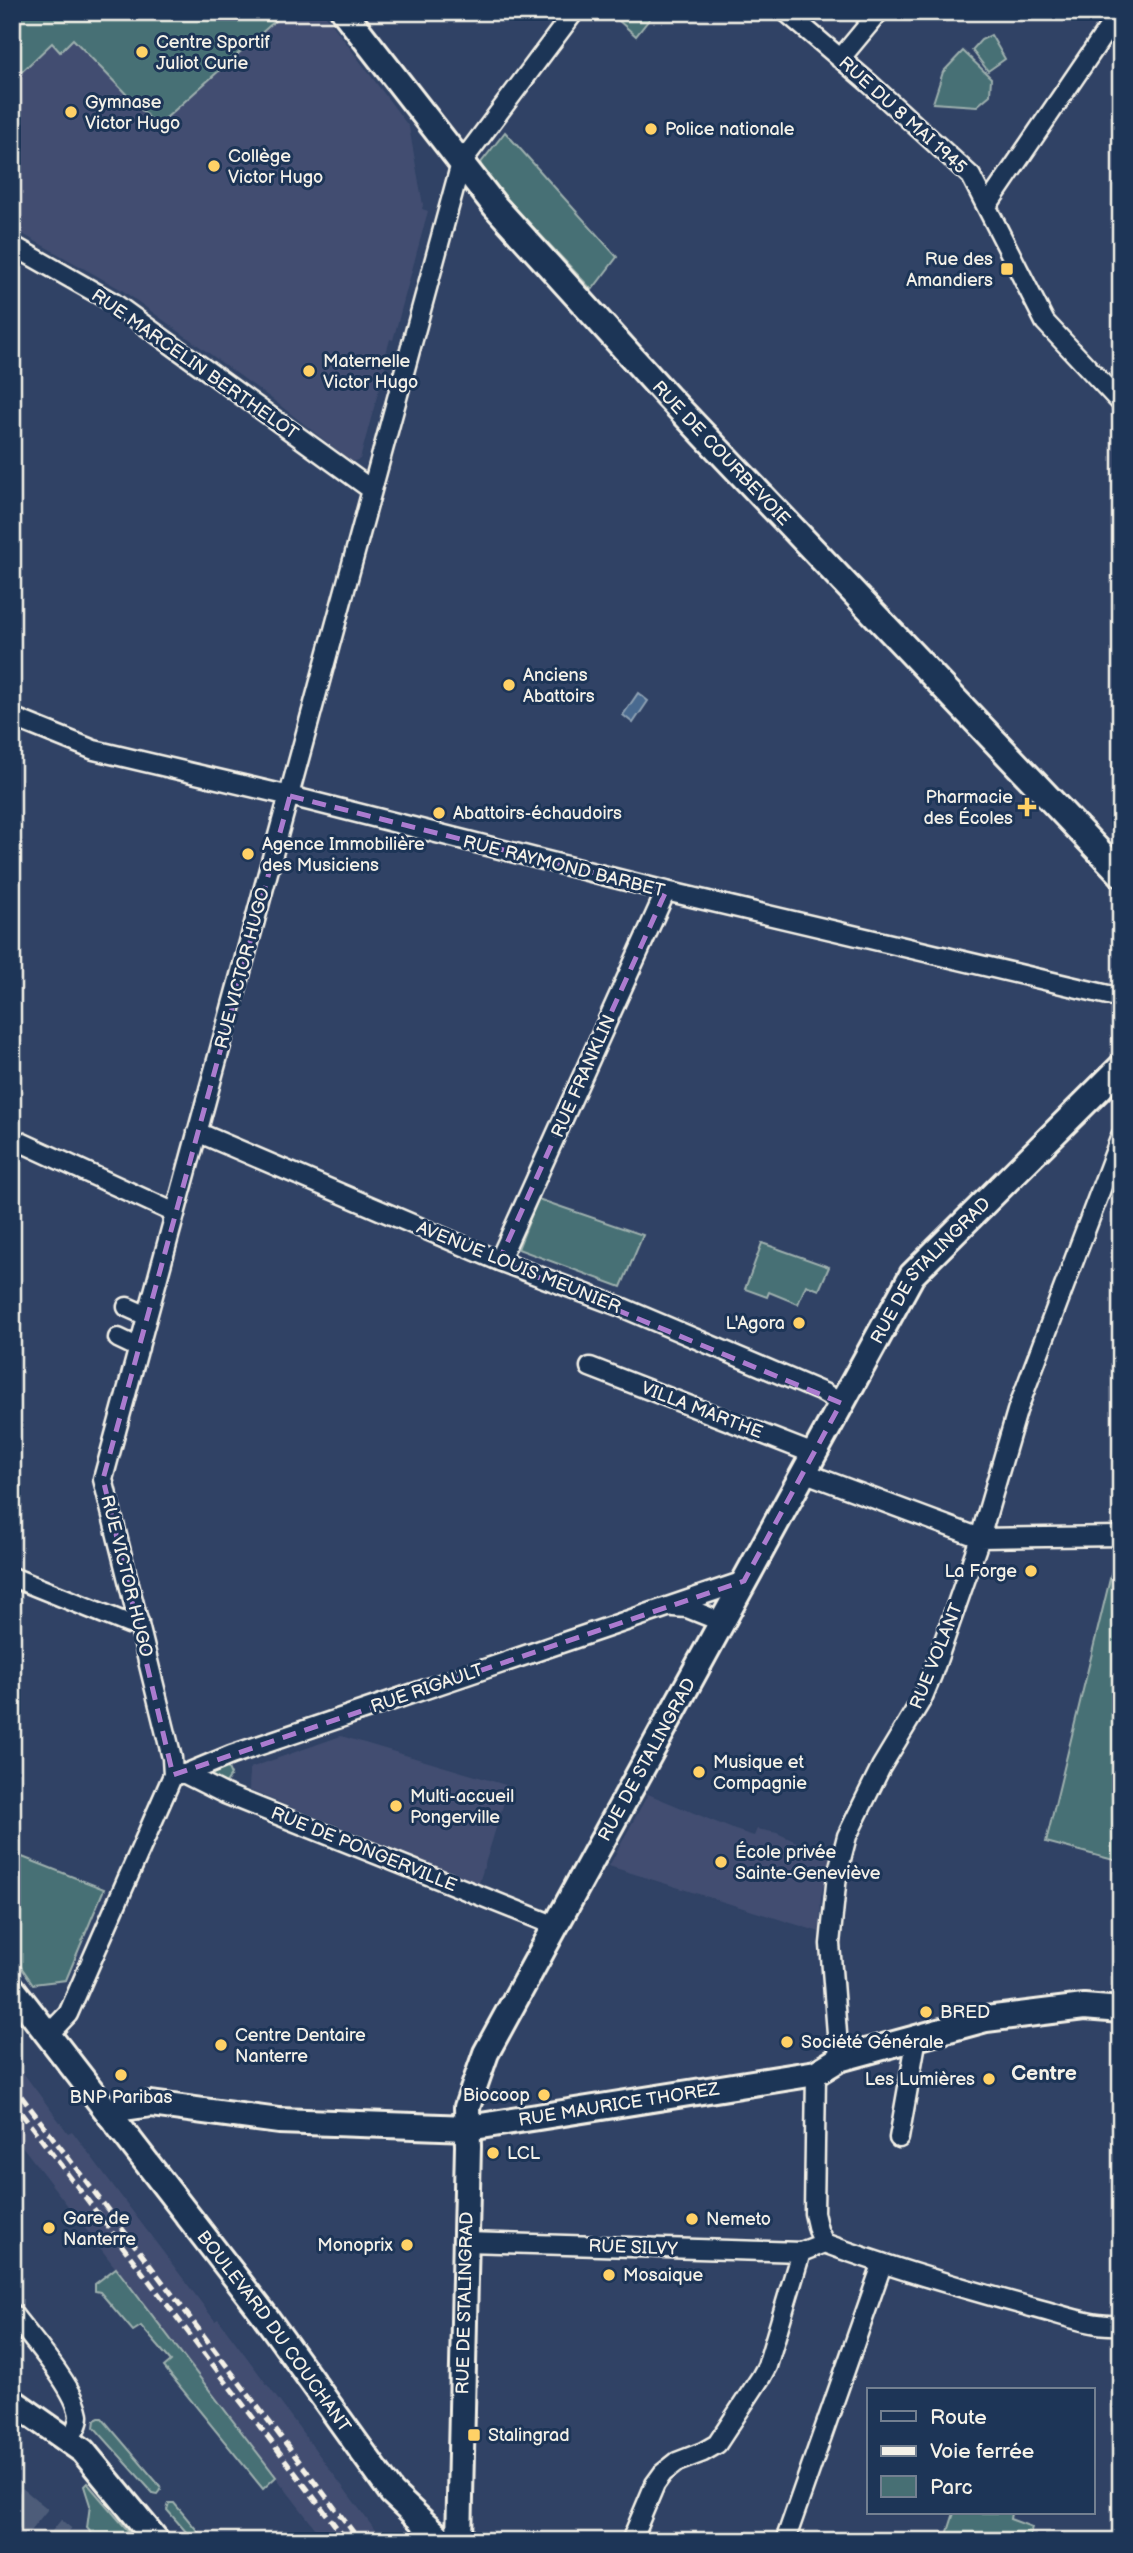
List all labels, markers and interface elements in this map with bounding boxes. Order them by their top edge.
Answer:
place label: Centre Sportif Juliot Curie [156,32,270,74]
marker: Centre Sportif Juliot Curie [134,44,150,60]
street label: RUE DU 8 MAI 1945 [834,52,971,178]
place label: Gymnase Victor Hugo [85,92,180,134]
marker: Gymnase Victor Hugo [63,104,79,120]
place label: Police nationale [665,119,795,140]
marker: Police nationale [643,121,659,137]
place label: Collège Victor Hugo [228,146,323,188]
marker: Collège Victor Hugo [206,158,222,174]
place label: Rue des Amandiers [906,249,993,291]
marker: Rue des Amandiers [999,261,1015,277]
street label: RUE MARCELIN BERTHELOT [87,285,302,444]
place label: Maternelle Victor Hugo [323,351,418,393]
marker: Maternelle Victor Hugo [301,363,317,379]
street label: RUE DE COURBEVOIE [648,377,794,530]
place label: Anciens Abattoirs [523,665,595,707]
marker: Anciens Abattoirs [501,677,517,693]
place label: Pharmacie des Écoles [924,787,1013,829]
marker: Pharmacie des Écoles [1019,799,1035,815]
place label: Abattoirs-échaudoirs [453,803,622,824]
marker: Abattoirs-échaudoirs [431,805,447,821]
street label: RUE RAYMOND BARBET [461,831,667,902]
place label: Agence Immobilière des Musiciens [262,834,425,876]
marker: Agence Immobilière des Musiciens [240,846,256,862]
street label: RUE VICTOR HUGO [211,885,274,1051]
street label: RUE FRANKLIN [547,1012,620,1141]
street label: RUE DE STALINGRAD [866,1193,995,1348]
street label: AVENUE LOUIS MEUNIER [414,1217,624,1318]
place label: L'Agora [726,1313,785,1334]
marker: L'Agora [791,1315,807,1331]
street label: VILLA MARTHE [638,1378,766,1443]
street label: RUE VICTOR HUGO [96,1493,157,1659]
place label: La Forge [944,1561,1017,1582]
marker: La Forge [1023,1563,1039,1579]
street label: RUE VOLANT [906,1600,967,1712]
street label: RUE RIGAULT [368,1659,486,1718]
street label: RUE DE STALINGRAD [594,1675,700,1845]
place label: Musique et Compagnie [713,1752,807,1794]
marker: Musique et Compagnie [691,1764,707,1780]
place label: Multi-accueil Pongerville [410,1786,514,1828]
marker: Multi-accueil Pongerville [388,1798,404,1814]
street label: RUE DE PONGERVILLE [268,1803,460,1896]
place label: École privée Sainte-Geneviève [735,1840,881,1884]
marker: École privée Sainte-Geneviève [713,1854,729,1870]
place label: BRED [940,2002,990,2023]
marker: BRED [918,2004,934,2020]
place label: Centre Dentaire Nanterre [235,2025,366,2067]
place label: Société Générale [801,2032,944,2053]
marker: Société Générale [779,2034,795,2050]
marker: Centre Dentaire Nanterre [213,2037,229,2053]
district label: Centre [1011,2061,1077,2086]
marker: BNP Paribas [113,2067,129,2083]
place label: Les Lumières [865,2069,975,2090]
marker: Les Lumières [981,2071,997,2087]
street label: RUE MAURICE THOREZ [517,2078,721,2131]
place label: Biocoop [463,2085,530,2106]
place label: BNP Paribas [70,2087,172,2108]
marker: Biocoop [536,2087,552,2103]
place label: LCL [507,2143,541,2164]
marker: LCL [485,2145,501,2161]
place label: Gare de Nanterre [63,2208,136,2250]
place label: Nemeto [706,2209,771,2230]
street label: RUE DE STALINGRAD [452,2211,477,2395]
marker: Nemeto [684,2211,700,2227]
marker: Gare de Nanterre [41,2220,57,2236]
street label: BOULEVARD DU COUCHANT [192,2227,355,2437]
place label: Monoprix [317,2235,394,2256]
street label: RUE SILVY [588,2235,678,2260]
marker: Monoprix [399,2237,415,2253]
place label: Mosaique [623,2265,704,2286]
marker: Mosaique [601,2267,617,2283]
legend [867,2388,1094,2514]
text: Route [930,2405,987,2430]
place label: Stalingrad [488,2425,569,2446]
marker: Stalingrad [466,2427,482,2443]
text: Voie ferrée [930,2439,1034,2464]
text: Parc [930,2475,973,2500]

